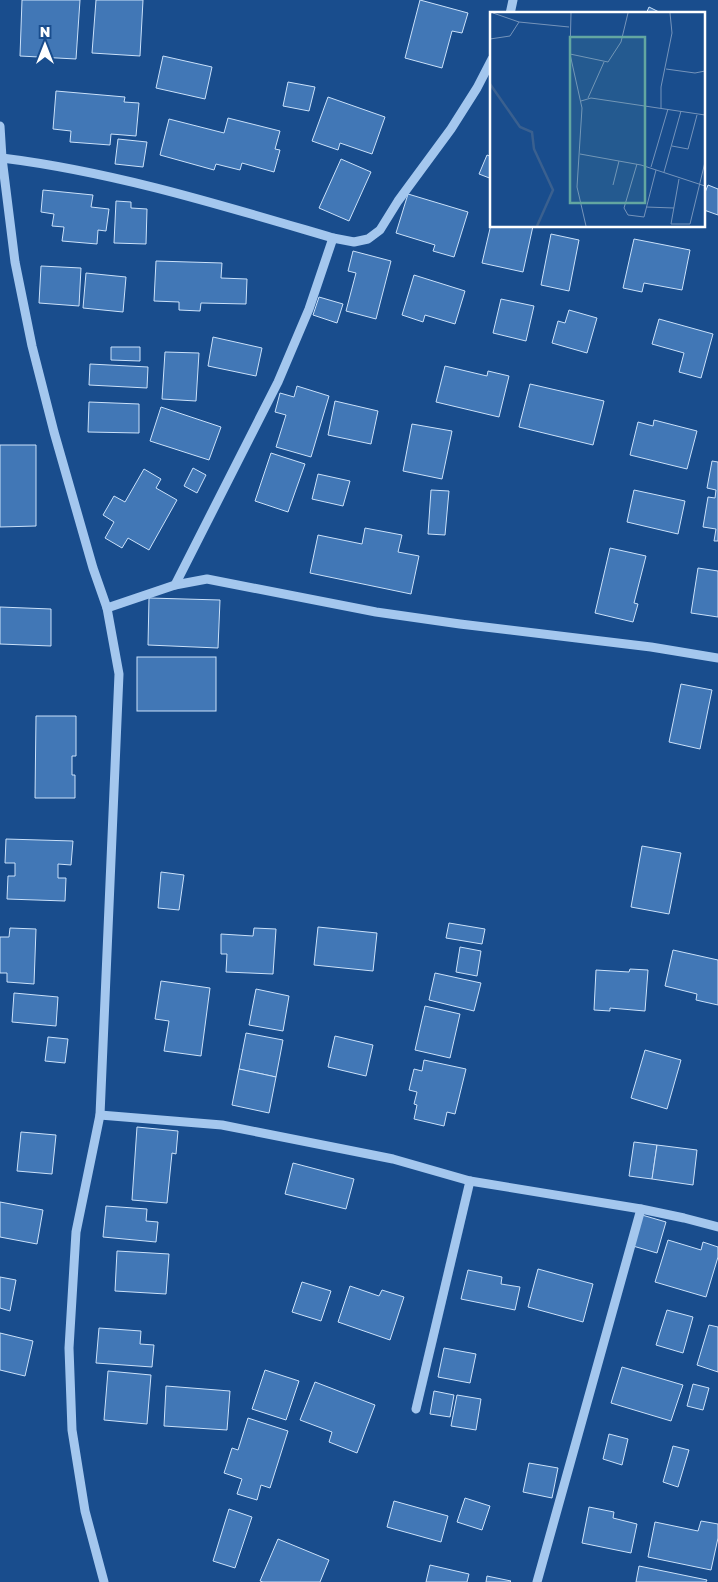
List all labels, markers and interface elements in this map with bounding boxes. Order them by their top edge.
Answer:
inset map [490,12,706,228]
north arrow [20,20,70,70]
text: N [40,23,50,40]

